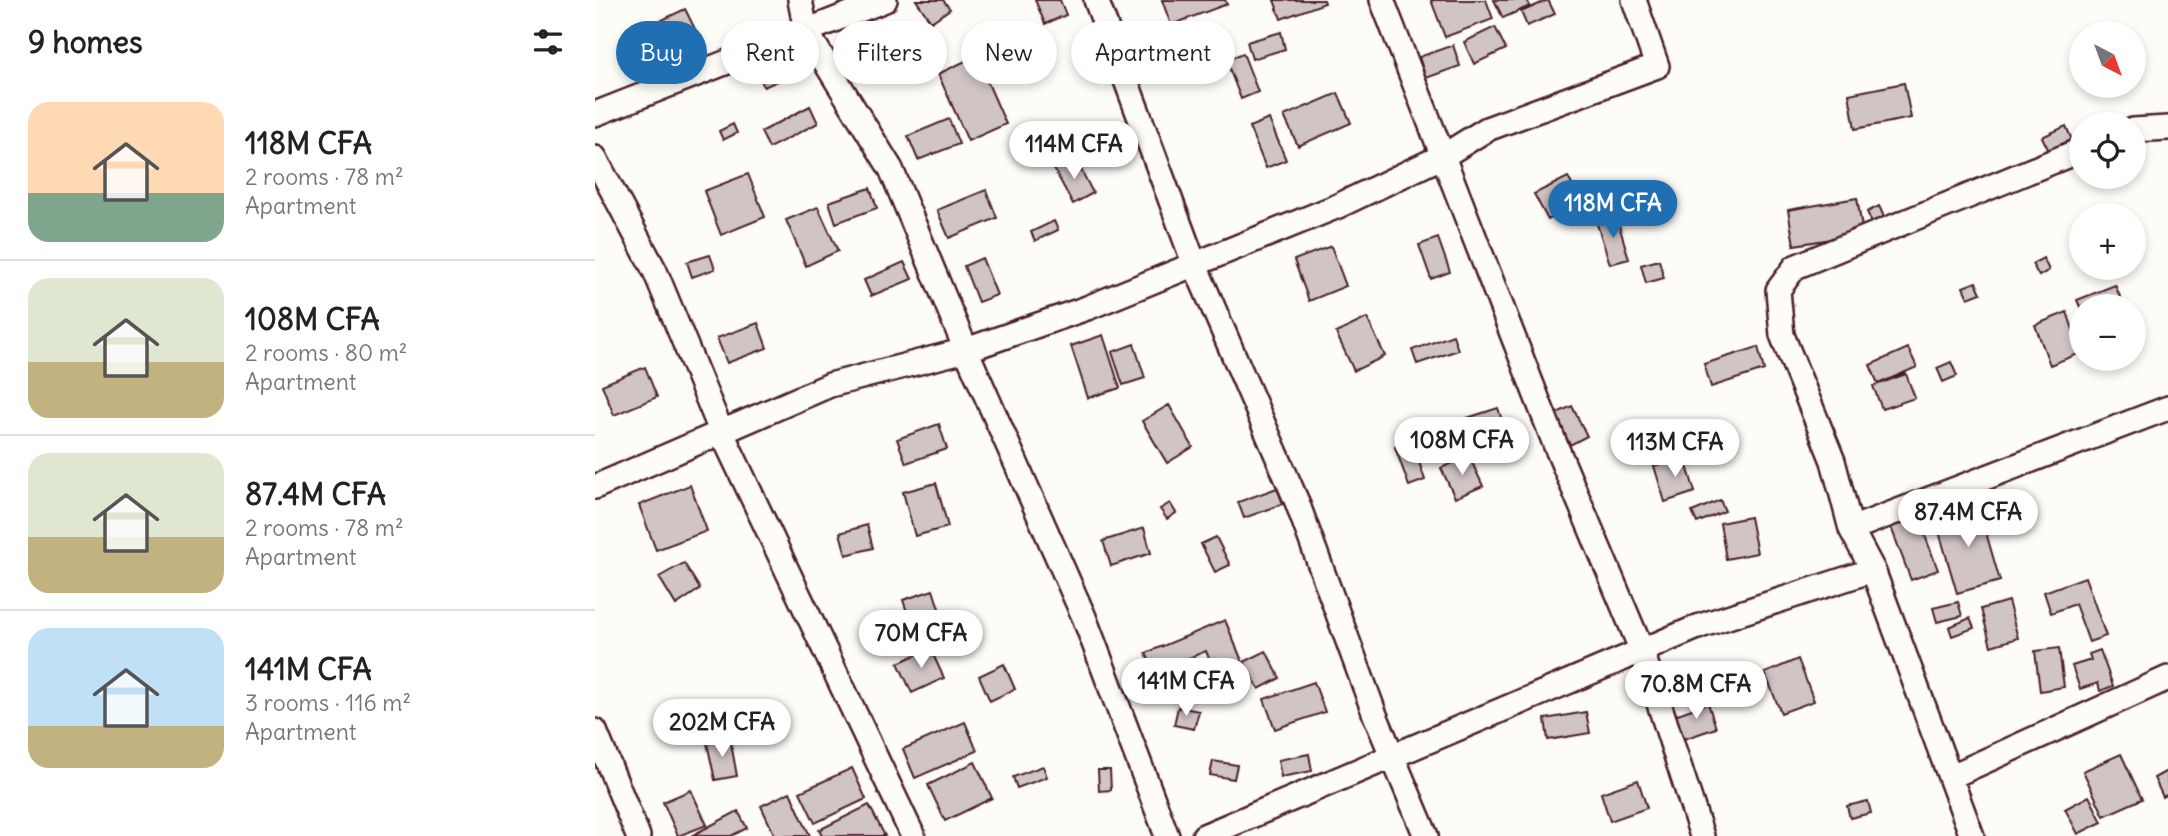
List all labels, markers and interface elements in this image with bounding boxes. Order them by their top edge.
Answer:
chip: Buy [616,21,707,84]
chip: Rent [721,21,819,84]
chip: Filters [833,21,947,84]
chip: New [961,21,1057,84]
chip: Apartment [1071,21,1235,84]
north arrow [2069,21,2145,98]
map controls [2069,21,2146,371]
text: 9 homes [28,23,143,61]
icon: filters [529,23,567,61]
button: locate [2069,112,2146,189]
pin: 114M CFA [1002,122,1146,181]
text: 118M CFA [245,124,372,162]
text: 114M CFA [1025,129,1123,158]
icon: home [84,130,168,214]
text: 2 rooms · 78 m² [245,162,404,191]
pin: 118M CFA [1541,180,1685,240]
text: 118M CFA [1564,188,1662,217]
text: Apartment [245,191,357,220]
button: + [2069,203,2146,280]
button: − [2069,294,2146,371]
text: 108M CFA [245,300,380,338]
icon: home [84,306,168,390]
text: 2 rooms · 80 m² [245,338,407,367]
text: Apartment [245,367,357,396]
pin: 108M CFA [1390,418,1534,477]
pin: 113M CFA [1603,420,1747,479]
text: 108M CFA [1410,425,1514,454]
text: 113M CFA [1626,427,1724,456]
text: 87.4M CFA [245,475,386,513]
icon: home [84,481,168,565]
pin: 87.4M CFA [1888,490,2048,549]
text: 87.4M CFA [1914,497,2022,526]
text: 2 rooms · 78 m² [245,513,404,542]
text: Apartment [245,542,357,571]
pin: 70M CFA [856,610,986,670]
text: 70M CFA [875,618,967,647]
text: 141M CFA [245,650,372,688]
icon: home [84,656,168,740]
pin: 141M CFA [1114,658,1258,718]
pin: 70.8M CFA [1616,662,1776,721]
text: 141M CFA [1137,666,1235,695]
text: 70.8M CFA [1641,669,1751,698]
text: 3 rooms · 116 m² [245,688,411,717]
pin: 202M CFA [650,700,794,759]
text: 202M CFA [669,707,775,736]
text: Apartment [245,717,357,746]

